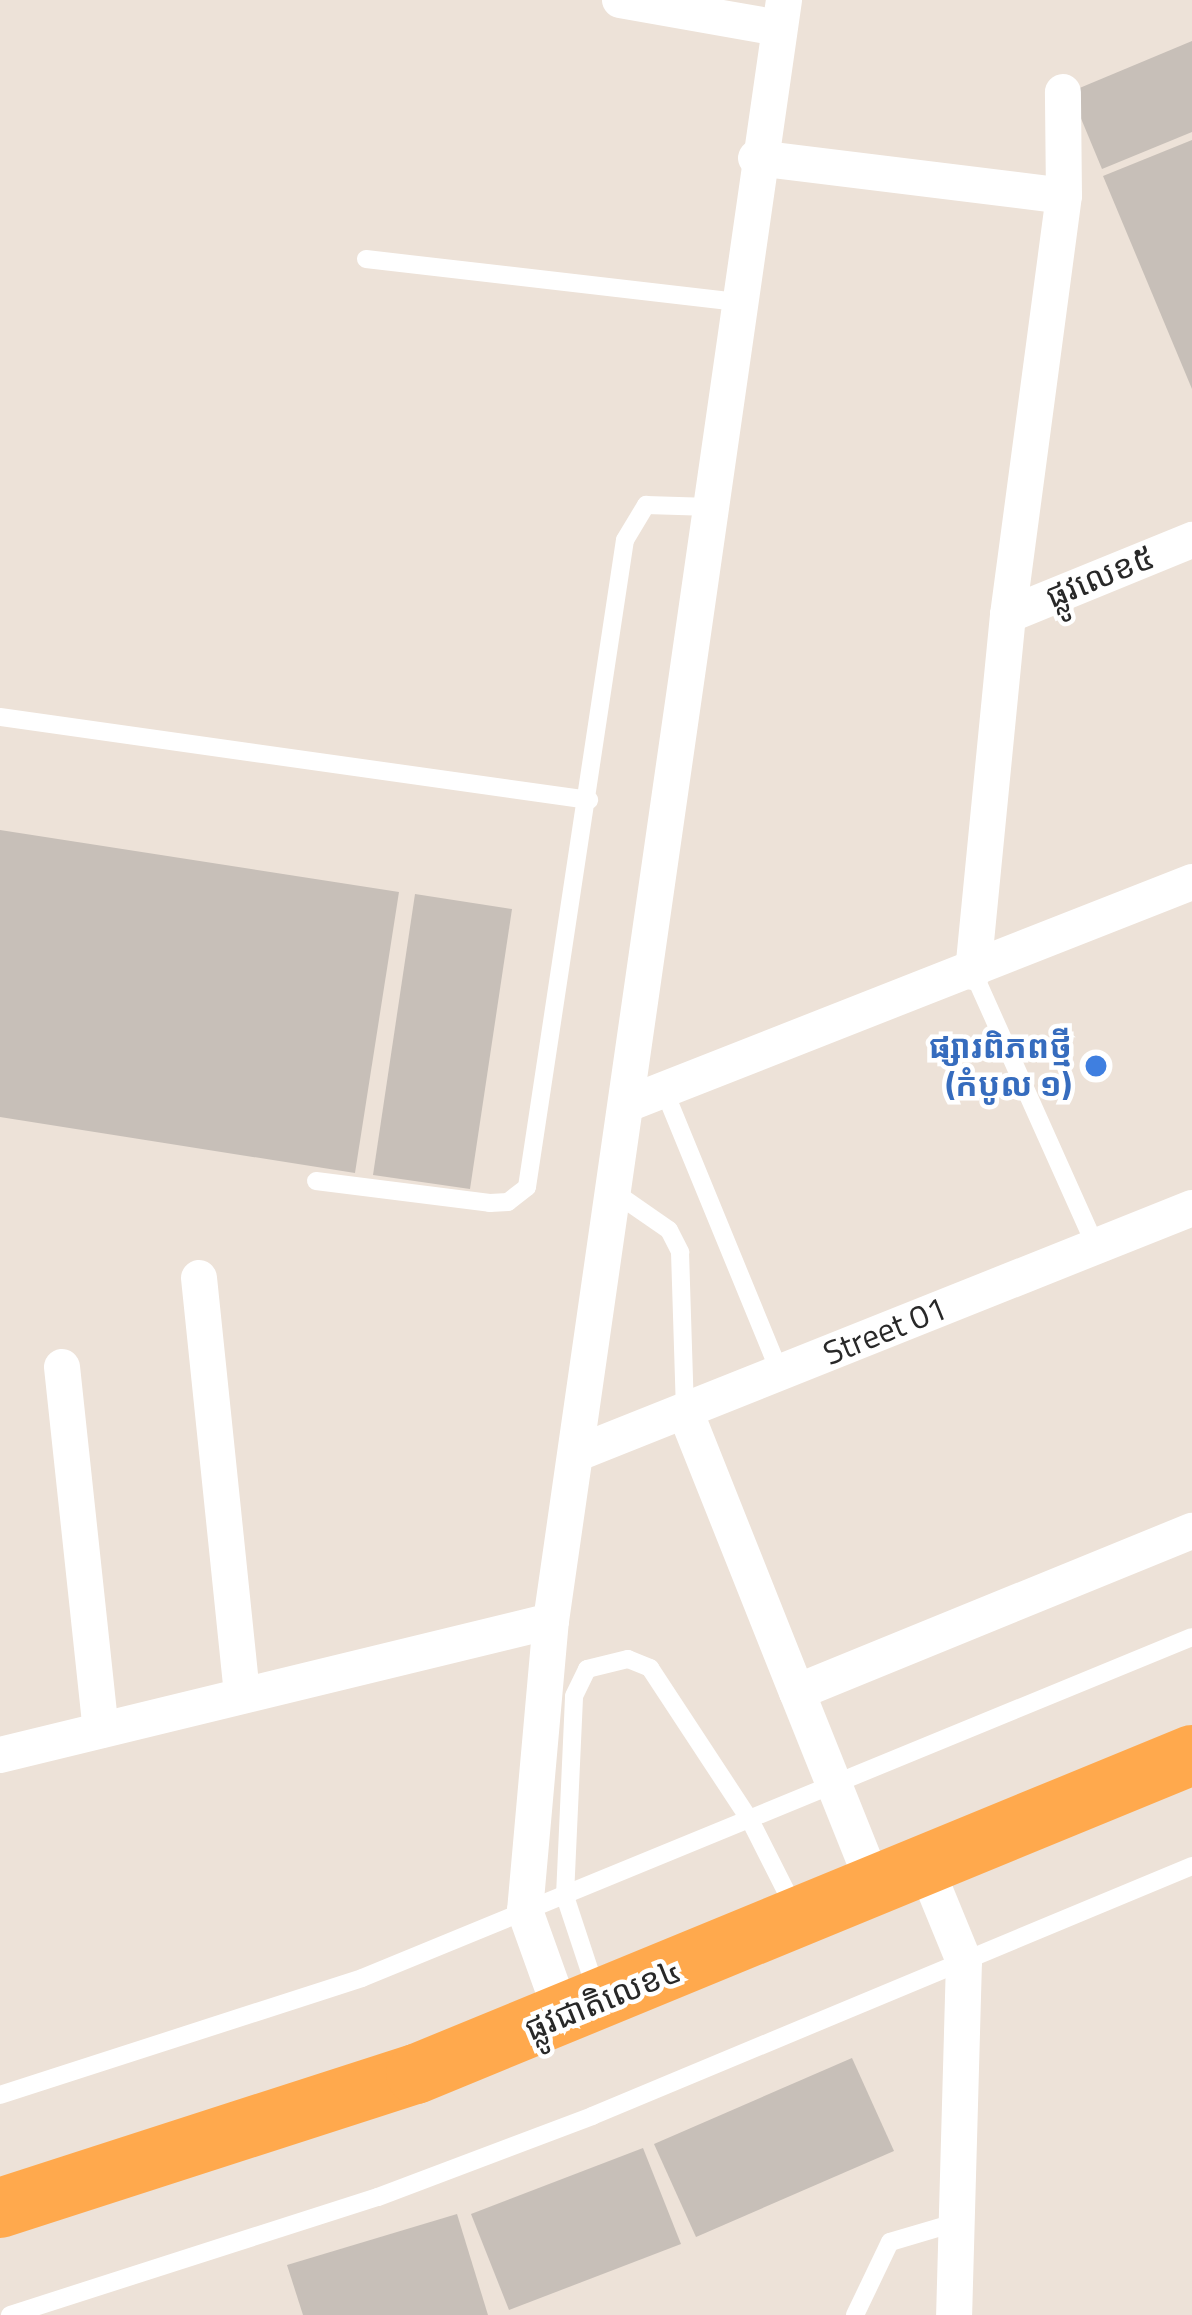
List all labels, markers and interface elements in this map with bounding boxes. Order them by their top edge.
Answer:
street label: ផ្លូវលេខ៥ [1040,537,1160,617]
place label: ផ្សារពិភពថ្មី (កំបូល ១) [928,1027,1072,1105]
marker: ផ្សារពិភពថ្មី (កំបូល ១) [1083,1053,1109,1079]
street label: Street 01 [818,1288,952,1374]
street label: ផ្លូវជាតិលេខ៤ [519,1951,687,2049]

